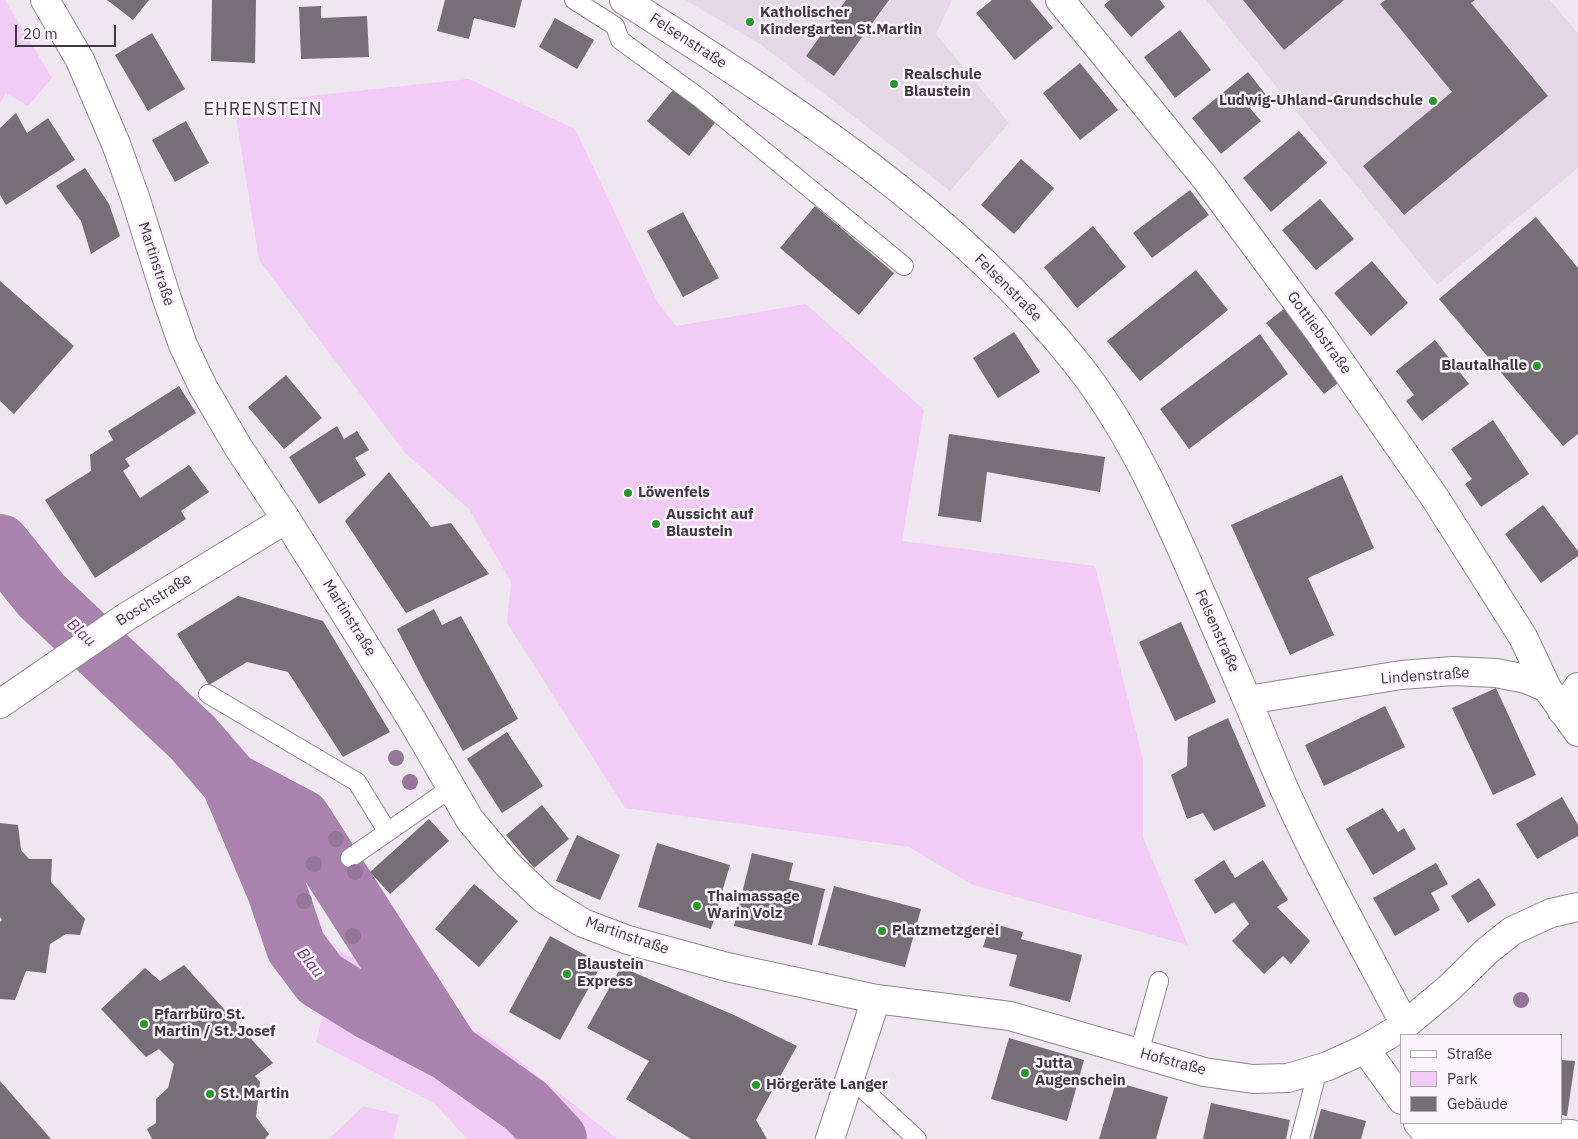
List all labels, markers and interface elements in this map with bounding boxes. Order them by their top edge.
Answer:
place label: Katholischer Kindergarten St.Martin [760,4,922,39]
street label: Felsenstraße [646,9,730,73]
scale bar [18,15,119,47]
marker: Katholischer Kindergarten St.Martin [744,16,756,28]
text: 20 m [23,24,58,43]
place label: Realschule Blaustein [904,66,982,101]
marker: Realschule Blaustein [888,78,900,90]
place label: Ludwig-Uhland-Grundschule [1219,92,1423,110]
marker: Ludwig-Uhland-Grundschule [1427,95,1439,107]
district label: EHRENSTEIN [202,99,324,121]
street label: Martinstraße [134,220,178,308]
street label: Felsenstraße [970,250,1046,326]
street label: Gottliebstraße [1283,288,1355,378]
place label: Blautalhalle [1441,357,1527,375]
marker: Blautalhalle [1531,360,1543,372]
place label: Löwenfels [638,484,710,502]
marker: Löwenfels [622,487,634,499]
place label: Aussicht auf Blaustein [666,506,753,541]
marker: Aussicht auf Blaustein [650,518,662,530]
street label: Boschstraße [113,570,195,630]
street label: Martinstraße [318,576,380,660]
street label: Felsenstraße [1191,587,1243,675]
water label: Blau [63,615,99,651]
street label: Lindenstraße [1380,664,1470,688]
place label: Thaimassage Warin Volz [707,888,800,923]
marker: Thaimassage Warin Volz [691,900,703,912]
street label: Martinstraße [583,913,671,959]
place label: Platzmetzgerei [892,922,999,940]
marker: Platzmetzgerei [876,925,888,937]
water label: Blau [292,944,328,982]
place label: Blaustein Express [577,956,644,991]
marker: Blaustein Express [561,968,573,980]
place label: Pfarrbüro St. Martin / St. Josef [154,1006,275,1041]
marker: Pfarrbüro St. Martin / St. Josef [138,1018,150,1030]
legend [1400,1034,1563,1124]
text: Straße [1447,1044,1492,1063]
street label: Hofstraße [1138,1045,1208,1079]
place label: Jutta Augenschein [1035,1055,1126,1090]
marker: Jutta Augenschein [1019,1067,1031,1079]
text: Park [1447,1069,1477,1088]
place label: Hörgeräte Langer [766,1076,888,1094]
marker: Hörgeräte Langer [750,1079,762,1091]
place label: St. Martin [220,1085,289,1103]
marker: St. Martin [204,1088,216,1100]
text: Gebäude [1447,1094,1508,1113]

